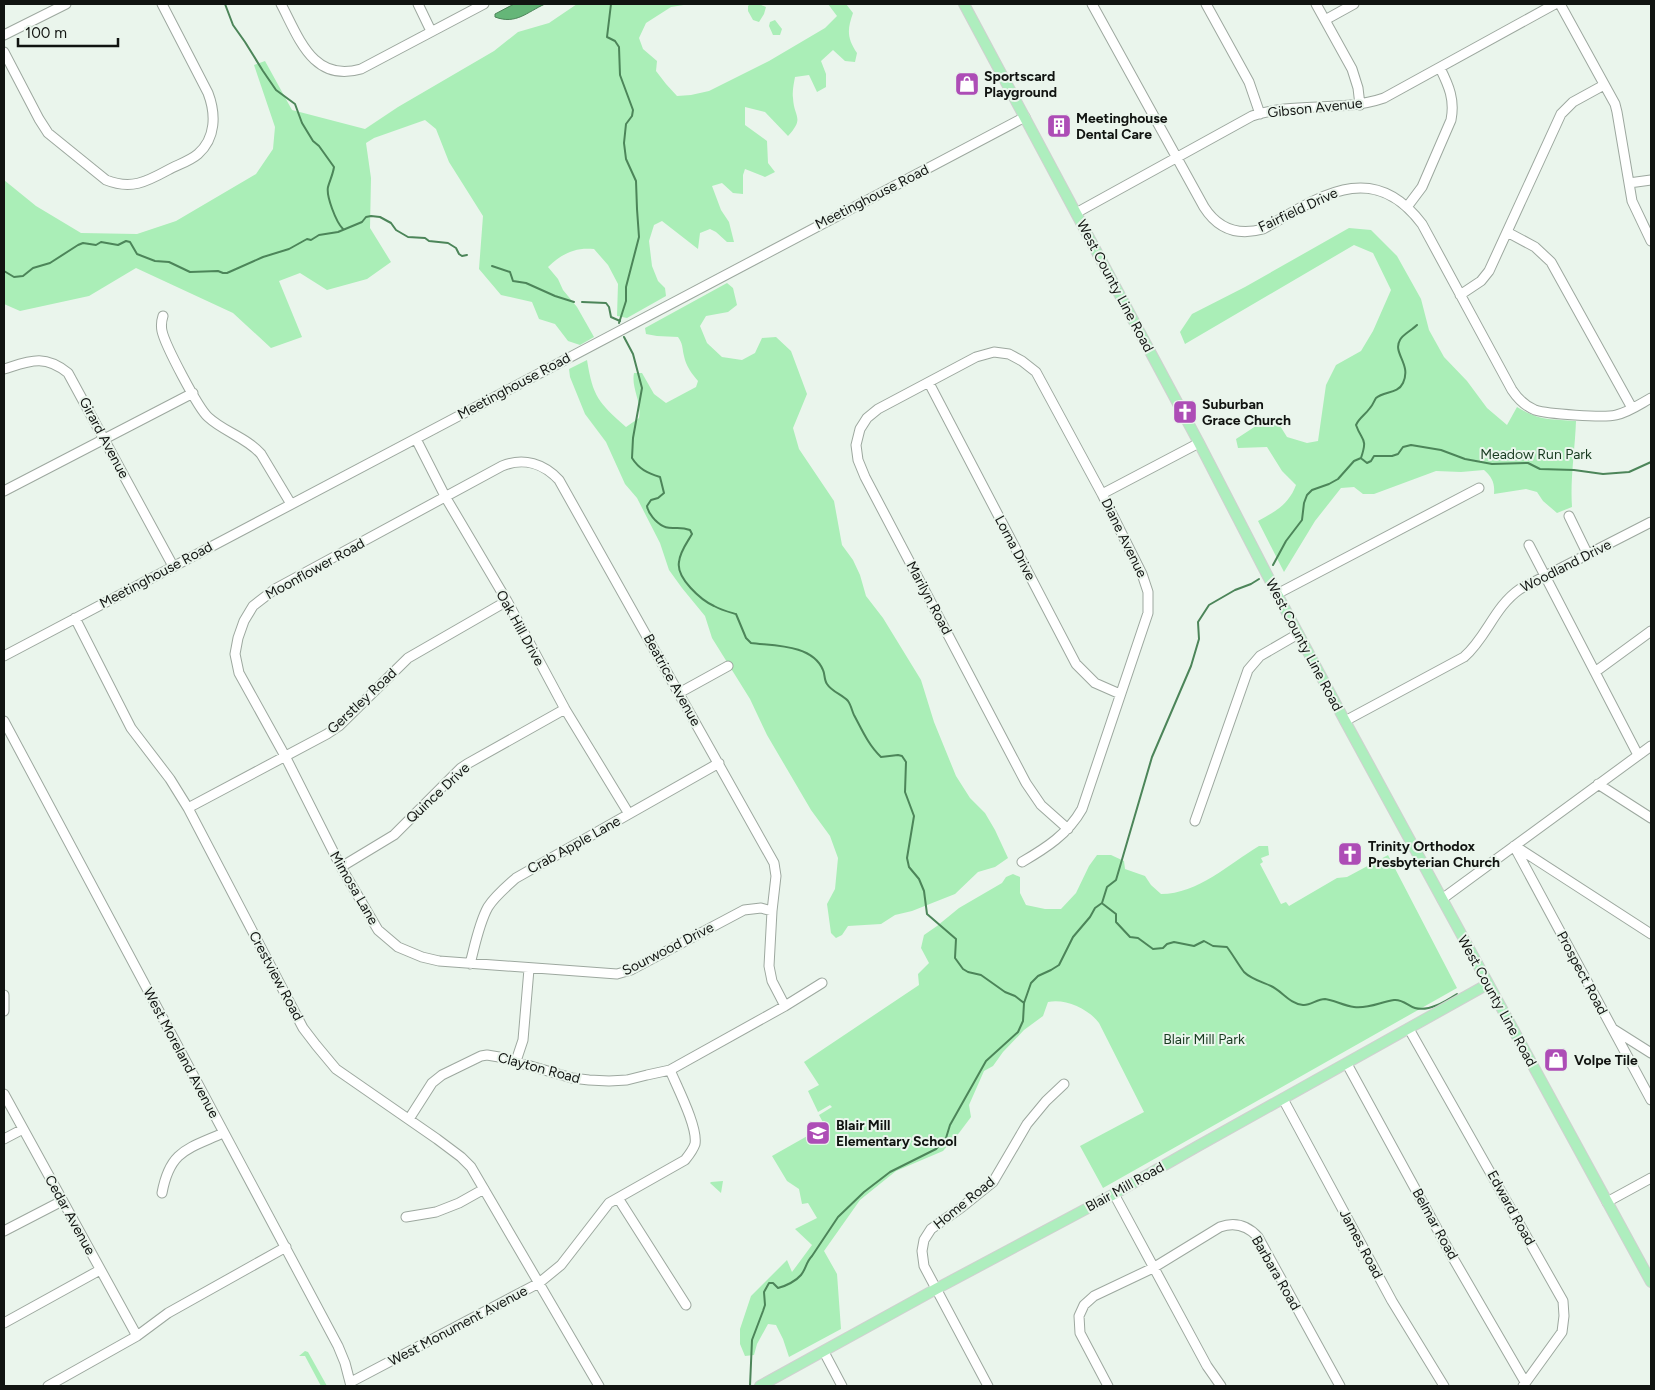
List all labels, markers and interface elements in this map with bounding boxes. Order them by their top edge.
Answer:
scale bar [18,15,118,47]
text: 100 m [25,24,67,42]
place label: Sportscard Playground [984,68,1057,101]
shop icon: Sportscard Playground [954,71,980,97]
street label: Gibson Avenue [1267,95,1364,121]
place label: Meetinghouse Dental Care [1076,110,1168,143]
building icon: Meetinghouse Dental Care [1046,113,1072,139]
street label: Meetinghouse Road [812,161,932,233]
street label: Fairfield Drive [1256,184,1341,236]
street label: West County Line Road [1073,217,1157,355]
street label: Meetinghouse Road [455,349,573,423]
street label: Girard Avenue [75,394,133,482]
place label: Suburban Grace Church [1202,396,1291,429]
church icon: Suburban Grace Church [1172,399,1198,425]
park label: Meadow Run Park [1480,446,1592,463]
street label: Diane Avenue [1097,495,1151,581]
street label: Lorna Drive [991,513,1039,584]
street label: Moonflower Road [262,535,368,603]
street label: Woodland Drive [1518,536,1614,596]
street label: Meetinghouse Road [97,538,215,612]
street label: Marilyn Road [903,558,955,638]
street label: West County Line Road [1262,576,1346,714]
street label: Oak Hill Drive [492,587,548,669]
street label: Beatrice Avenue [640,631,704,729]
street label: Gerstley Road [324,665,400,737]
street label: Quince Drive [403,759,474,827]
street label: Crab Apple Lane [525,812,624,878]
place label: Trinity Orthodox Presbyterian Church [1368,838,1500,871]
church icon: Trinity Orthodox Presbyterian Church [1337,841,1363,867]
street label: Mimosa Lane [326,848,382,928]
street label: Sourwood Drive [619,918,717,979]
street label: Crestview Road [245,928,307,1024]
street label: Prospect Road [1553,928,1611,1018]
street label: West County Line Road [1454,932,1540,1070]
street label: West Moreland Avenue [139,985,223,1121]
park label: Blair Mill Park [1163,1031,1245,1048]
shop icon: Volpe Tile [1543,1047,1569,1073]
street label: Clayton Road [496,1049,582,1087]
place label: Volpe Tile [1574,1052,1638,1069]
place label: Blair Mill Elementary School [836,1117,957,1150]
school or university icon: Blair Mill Elementary School [805,1120,831,1146]
street label: Blair Mill Road [1083,1158,1167,1216]
street label: Edward Road [1483,1168,1539,1248]
street label: Cedar Avenue [41,1172,99,1258]
street label: Home Road [930,1173,998,1233]
street label: Belmar Road [1408,1185,1462,1263]
street label: James Road [1336,1206,1386,1282]
street label: Barbara Road [1248,1233,1304,1313]
street label: West Monument Avenue [386,1282,531,1370]

